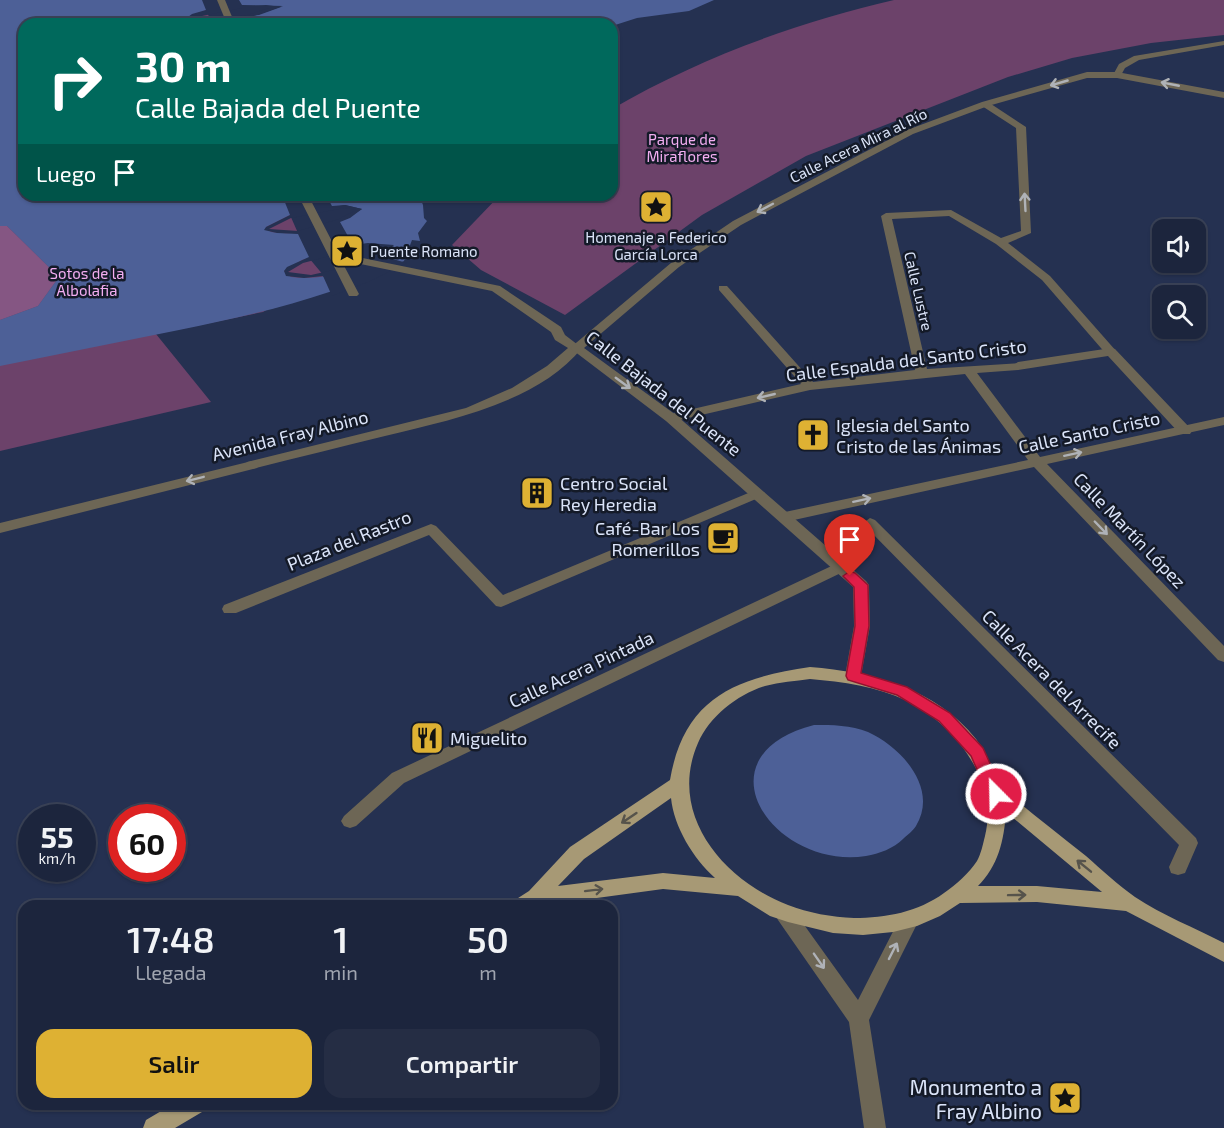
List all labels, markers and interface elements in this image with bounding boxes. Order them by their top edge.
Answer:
text: 30 m [135,40,231,90]
icon: right [36,42,114,120]
one-way arrow [1050,78,1069,89]
one-way arrow [1161,78,1181,89]
text: Calle Bajada del Puente [135,91,421,123]
street label: Calle Acera Mira al Río [786,104,930,186]
park label: Parque de Miraflores [646,130,718,165]
icon: arrive [108,156,141,189]
text: Luego [36,160,96,186]
place icon: Homenaje a Federico García Lorca [638,189,674,225]
one-way arrow [1019,193,1030,213]
one-way arrow [757,202,774,214]
map controls [1152,219,1206,339]
button: sound [1152,219,1206,273]
place label: Homenaje a Federico García Lorca [585,228,727,263]
place icon: Puente Romano [329,233,365,269]
place label: Puente Romano [370,242,478,260]
street label: Calle Lustre [901,250,937,332]
park label: Sotos de la Albolafia [50,264,124,299]
button: search [1152,285,1206,339]
street label: Calle Bajada del Puente [582,326,746,460]
street label: Calle Espalda del Santo Cristo [784,334,1028,386]
one-way arrow [614,377,630,389]
one-way arrow [757,391,776,402]
street label: Avenida Fray Albino [210,405,370,465]
street label: Calle Santo Cristo [1016,406,1162,458]
place label: Iglesia del Santo Cristo de las Ánimas [836,414,1001,457]
church icon: Iglesia del Santo Cristo de las Ánimas [795,417,831,453]
one-way arrow [1063,448,1083,459]
street label: Calle Martín López [1069,468,1191,592]
place label: Centro Social Rey Heredia [560,472,668,515]
one-way arrow [186,473,205,485]
building icon: Centro Social Rey Heredia [519,475,555,511]
one-way arrow [853,493,872,505]
street label: Plaza del Rastro [284,505,414,575]
pin [824,514,875,576]
place label: Café-Bar Los Romerillos [595,517,700,560]
cafe icon: Café-Bar Los Romerillos [705,520,741,556]
one-way arrow [1094,521,1109,536]
icon: arrive [833,523,866,556]
street label: Calle Acera del Arrecife [978,605,1126,753]
street label: Calle Acera Pintada [505,626,657,712]
restaurant icon: Miguelito [409,720,445,756]
place label: Miguelito [450,727,527,749]
position arrow [964,762,1028,826]
speed limit sign: 60 [108,804,186,882]
one-way arrow [621,812,638,824]
text: 55 [40,818,74,854]
text: km/h [38,849,76,867]
one-way arrow [1077,859,1092,873]
one-way arrow [584,884,604,895]
one-way arrow [1006,889,1026,901]
text: 17:48 [127,917,215,960]
text: 1 [333,917,348,960]
text: 50 [467,917,509,960]
one-way arrow [888,942,900,960]
one-way arrow [813,953,825,969]
text: Llegada [135,960,207,984]
text: min [324,960,358,984]
text: m [479,960,497,984]
button: Salir [36,1029,312,1098]
button: Compartir [324,1029,600,1098]
place label: Monumento a Fray Albino [909,1074,1042,1123]
place icon: Monumento a Fray Albino [1047,1080,1083,1116]

